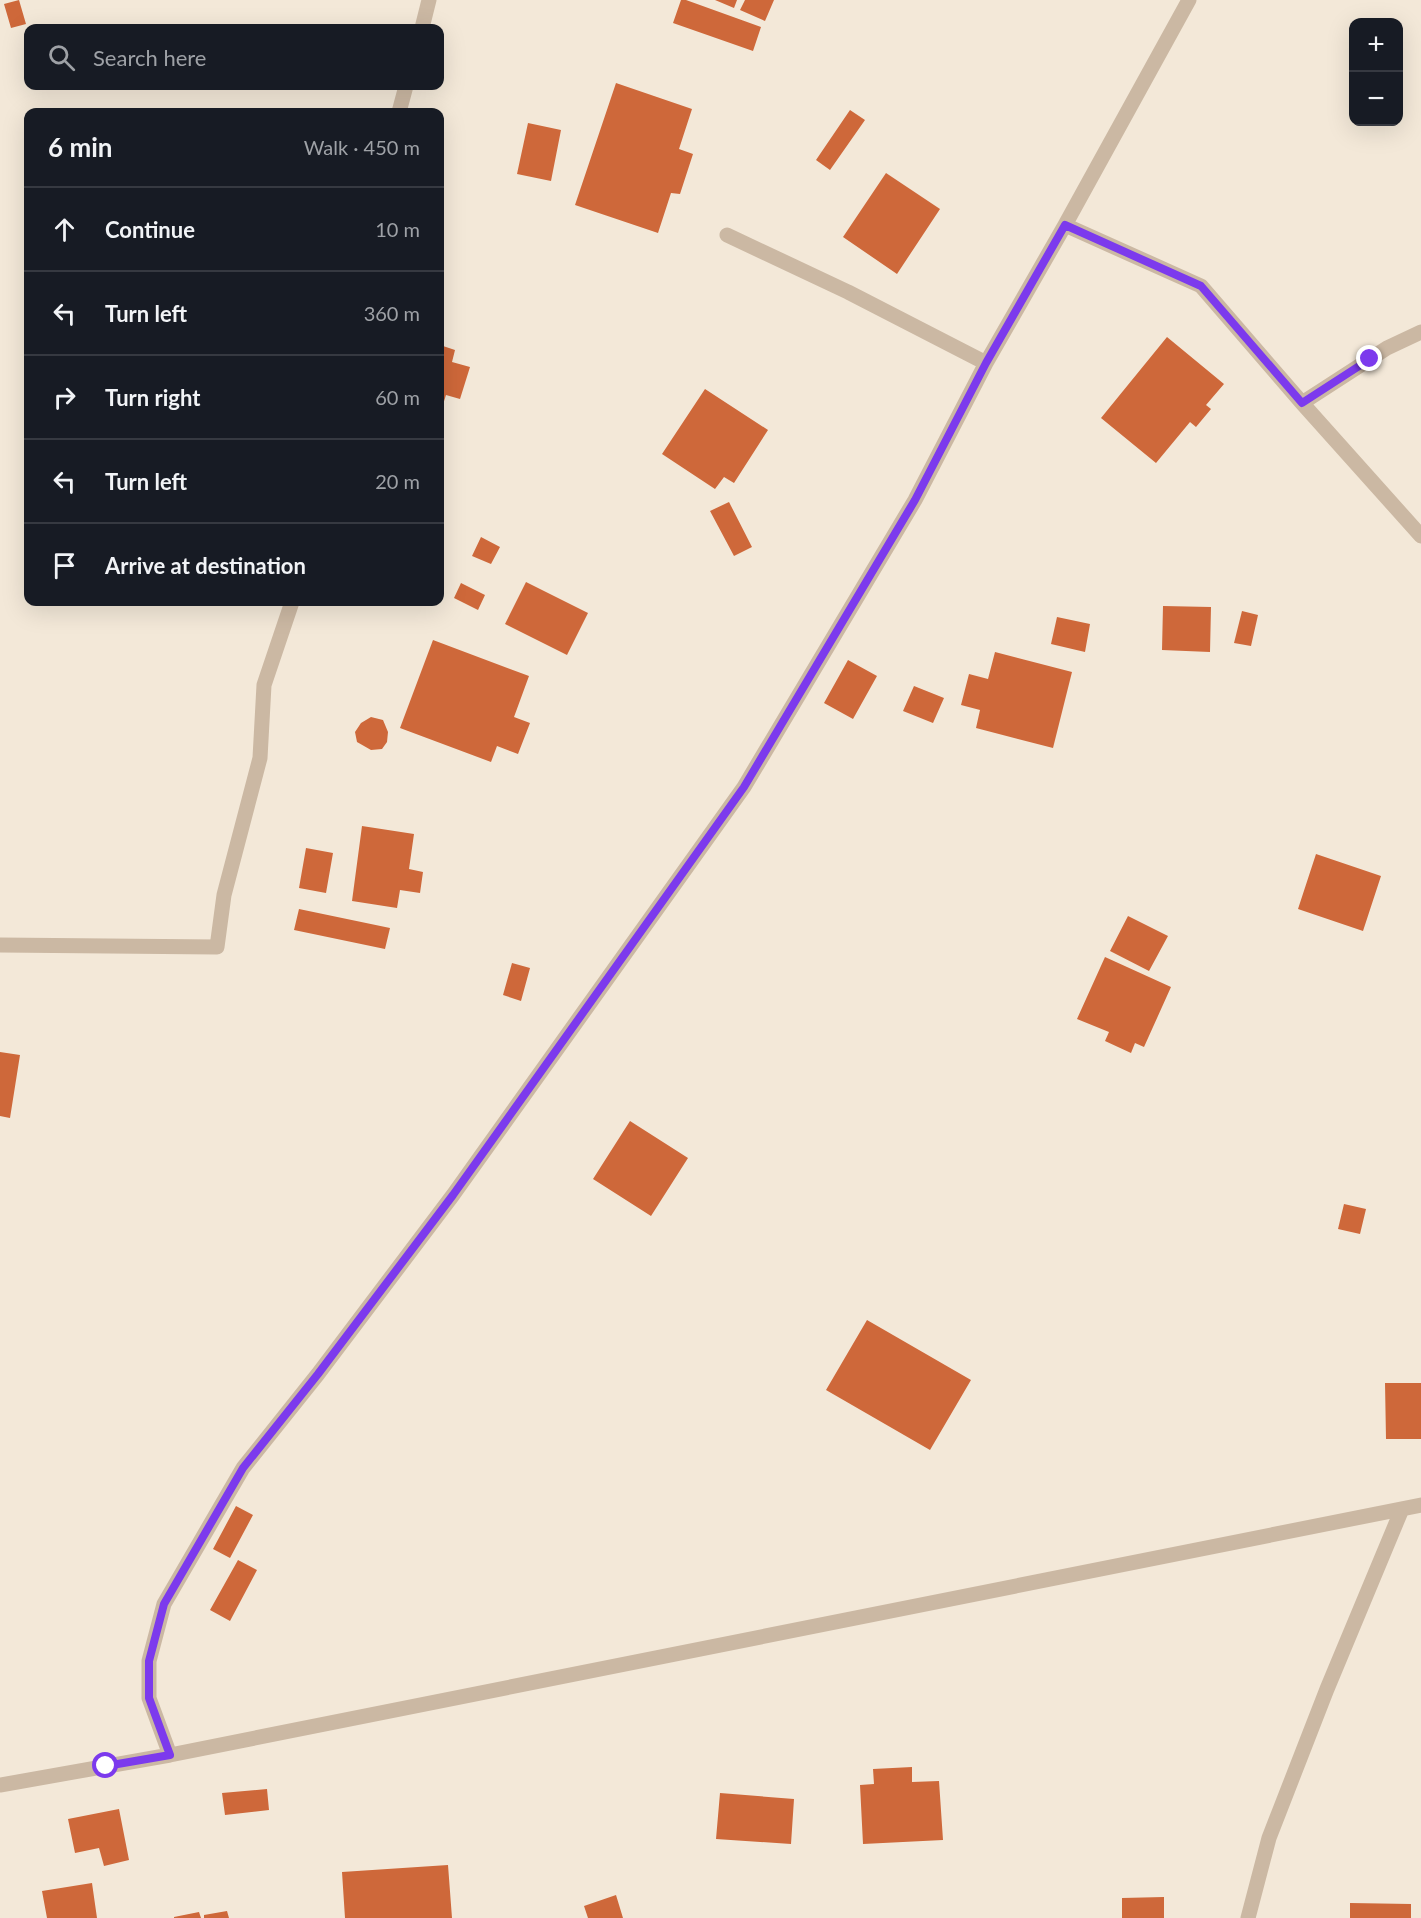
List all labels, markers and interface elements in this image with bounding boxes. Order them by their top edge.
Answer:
map controls [1349,18,1403,126]
button: + [1349,18,1403,72]
search box [24,24,444,90]
icon: search [45,41,78,74]
text: Search here [93,44,206,71]
button: − [1349,72,1403,126]
text: 6 min [48,131,112,163]
text: Walk · 450 m [304,135,420,159]
icon: ahead [48,213,81,246]
text: Continue [105,216,195,243]
text: 10 m [375,217,420,241]
icon: left [48,297,81,330]
text: Turn left [105,300,187,327]
text: 360 m [364,301,420,325]
route end [1356,345,1382,371]
icon: right [48,381,81,414]
text: Turn right [105,384,200,411]
text: 60 m [375,385,420,409]
icon: left [48,465,81,498]
text: Turn left [105,468,187,495]
text: 20 m [375,469,420,493]
icon: arrive [48,549,81,582]
text: Arrive at destination [105,552,306,579]
route start [92,1752,118,1778]

